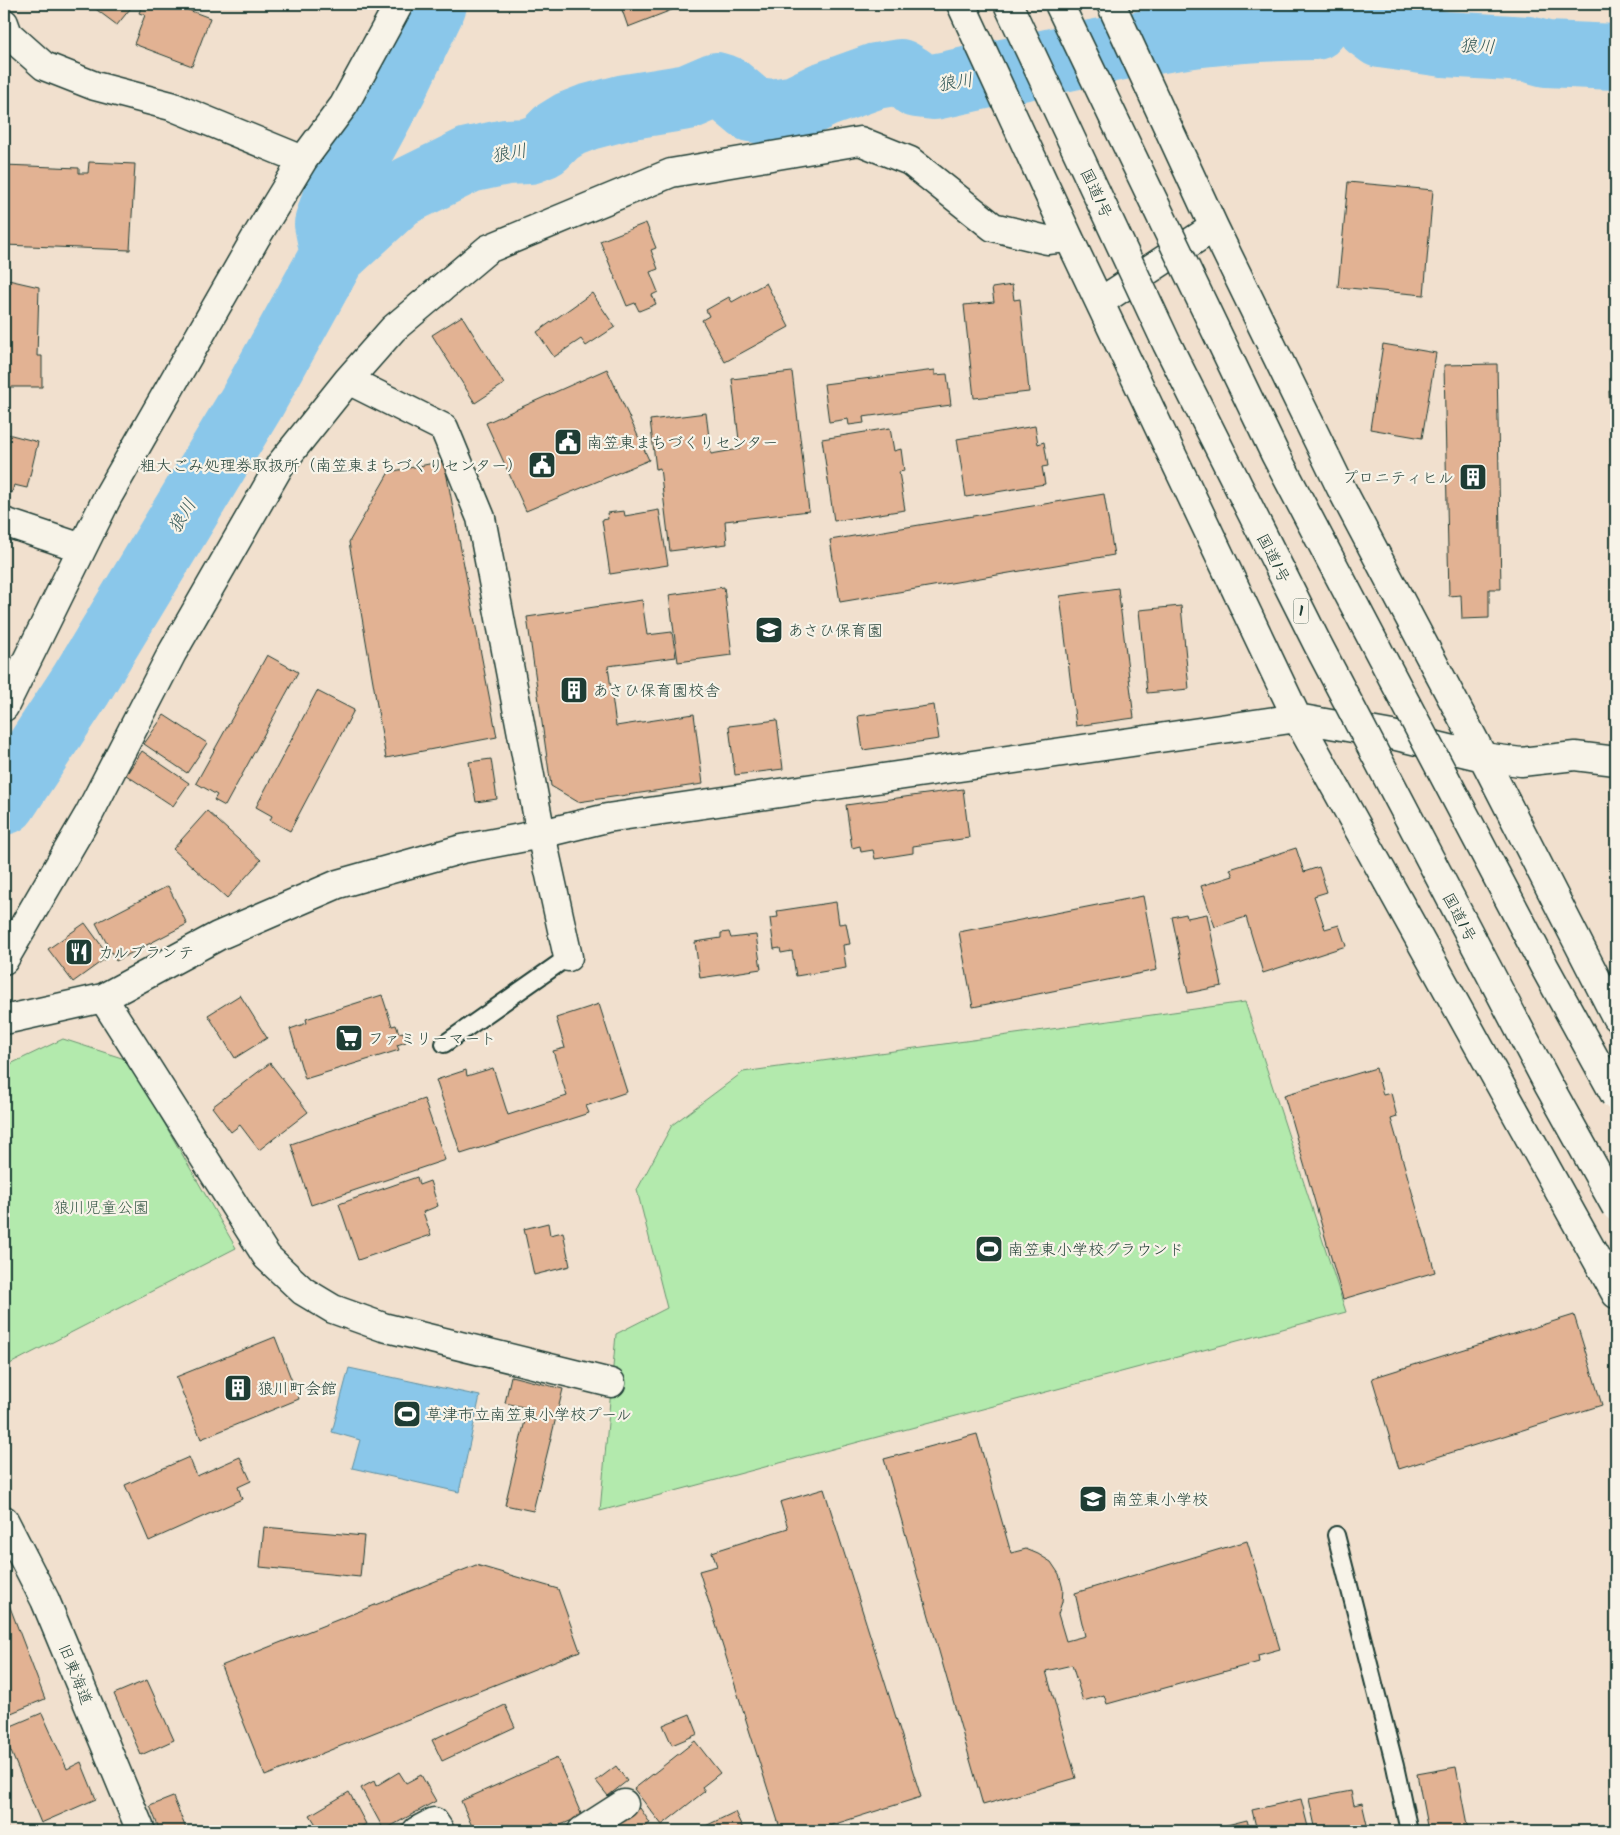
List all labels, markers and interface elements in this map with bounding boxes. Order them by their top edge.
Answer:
water label: 狼川 [1458,32,1496,63]
water label: 狼川 [935,66,975,101]
water label: 狼川 [489,137,530,172]
street label: 国道1号 [1073,164,1118,223]
public building icon: 南笠東まちづくりセンター [553,427,583,457]
place label: 南笠東まちづくりセンター [587,431,778,456]
public building icon: 粗大ごみ処理券取扱所（南笠東まちづくりセンター） [527,450,557,480]
place label: 粗大ごみ処理券取扱所（南笠東まちづくりセンター） [140,454,523,479]
building icon: プロニティヒル [1458,462,1488,492]
place label: プロニティヒル [1342,466,1454,491]
water label: 狼川 [162,494,205,540]
street label: 国道1号 [1249,529,1296,588]
road number: 1 [1294,598,1308,624]
school or university icon: あさひ保育園 [754,615,784,645]
place label: あさひ保育園 [788,619,883,644]
building icon: あさひ保育園校舎 [559,675,589,705]
place label: あさひ保育園校舎 [593,679,720,704]
street label: 国道1号 [1435,888,1482,947]
restaurant icon: カルブランテ [64,937,94,967]
place label: カルブランテ [98,941,194,966]
supermarket icon: ファミリーマート [334,1023,364,1053]
place label: ファミリーマート [368,1027,496,1052]
park label: 狼川児童公園 [53,1196,149,1221]
sports icon: 南笠東小学校グラウンド [974,1234,1004,1264]
place label: 南笠東小学校グラウンド [1008,1238,1184,1263]
building icon: 狼川町会館 [223,1373,253,1403]
place label: 狼川町会館 [257,1377,337,1402]
sports icon: 草津市立南笠東小学校プール [392,1399,422,1429]
place label: 草津市立南笠東小学校プール [426,1403,632,1428]
school or university icon: 南笠東小学校 [1078,1484,1108,1514]
place label: 南笠東小学校 [1112,1488,1208,1513]
street label: 旧東海道 [51,1640,98,1709]

